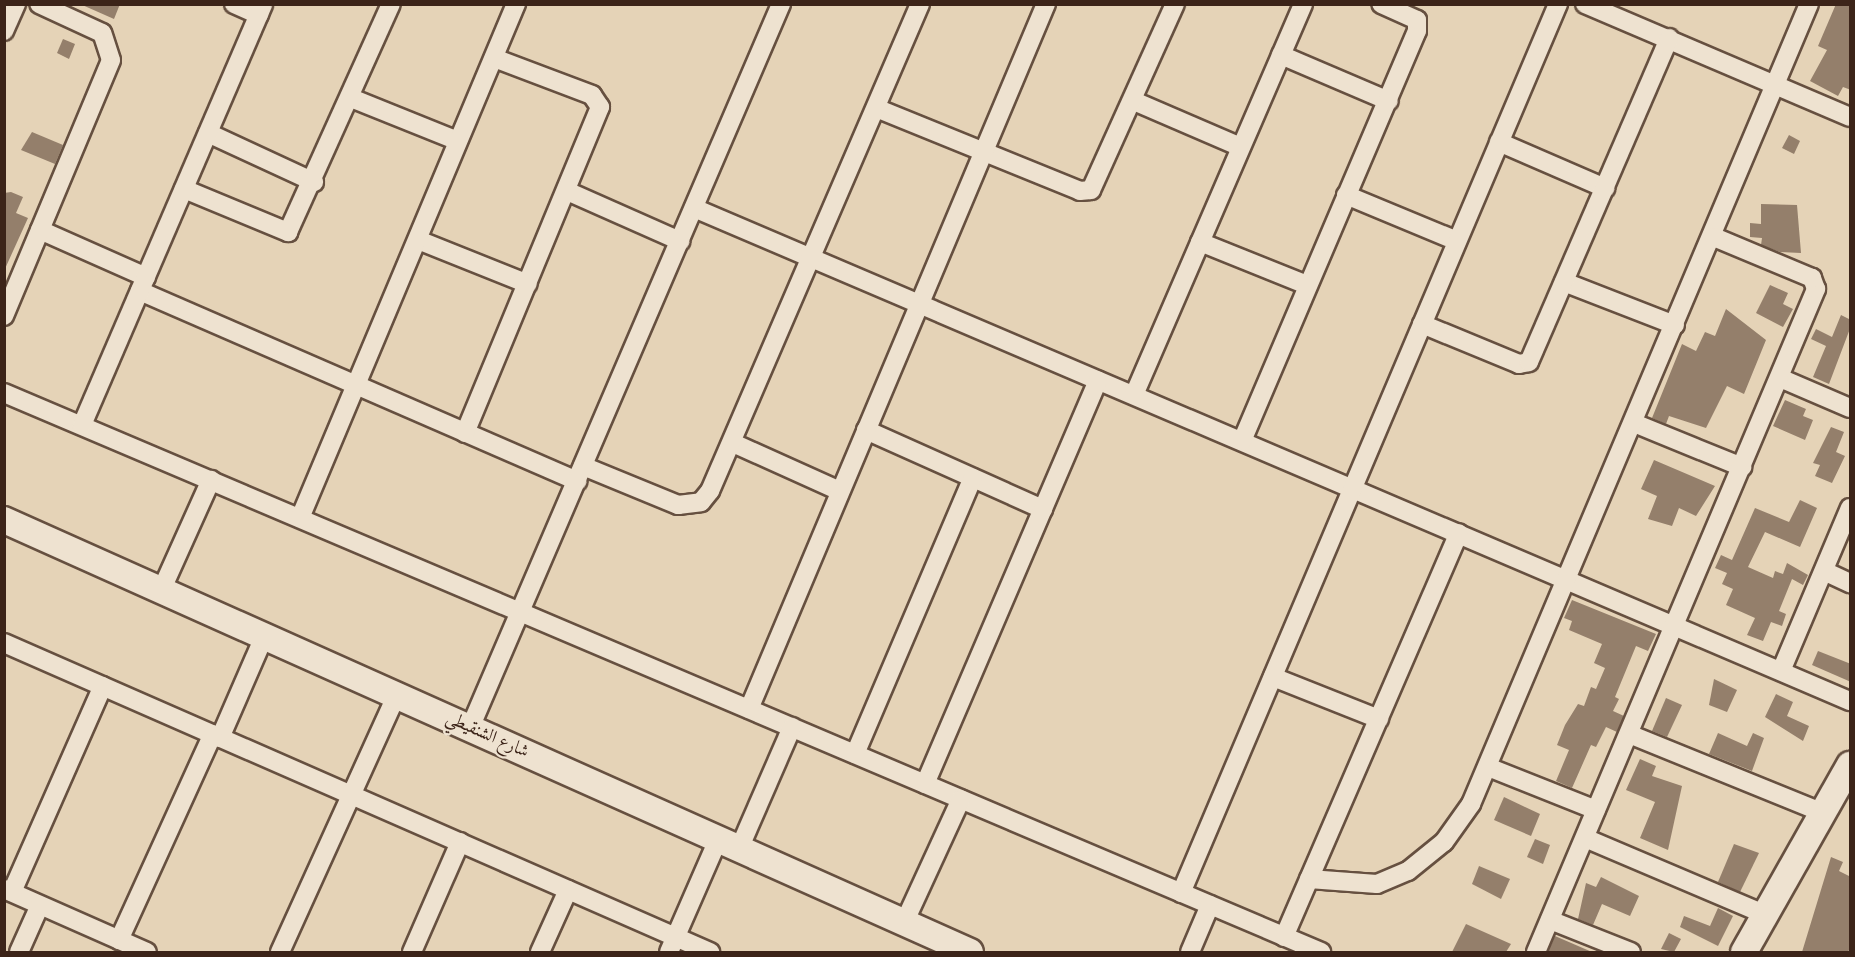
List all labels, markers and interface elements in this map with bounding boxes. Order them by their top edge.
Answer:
street label: شارع الشنقيطي [442,708,532,764]

